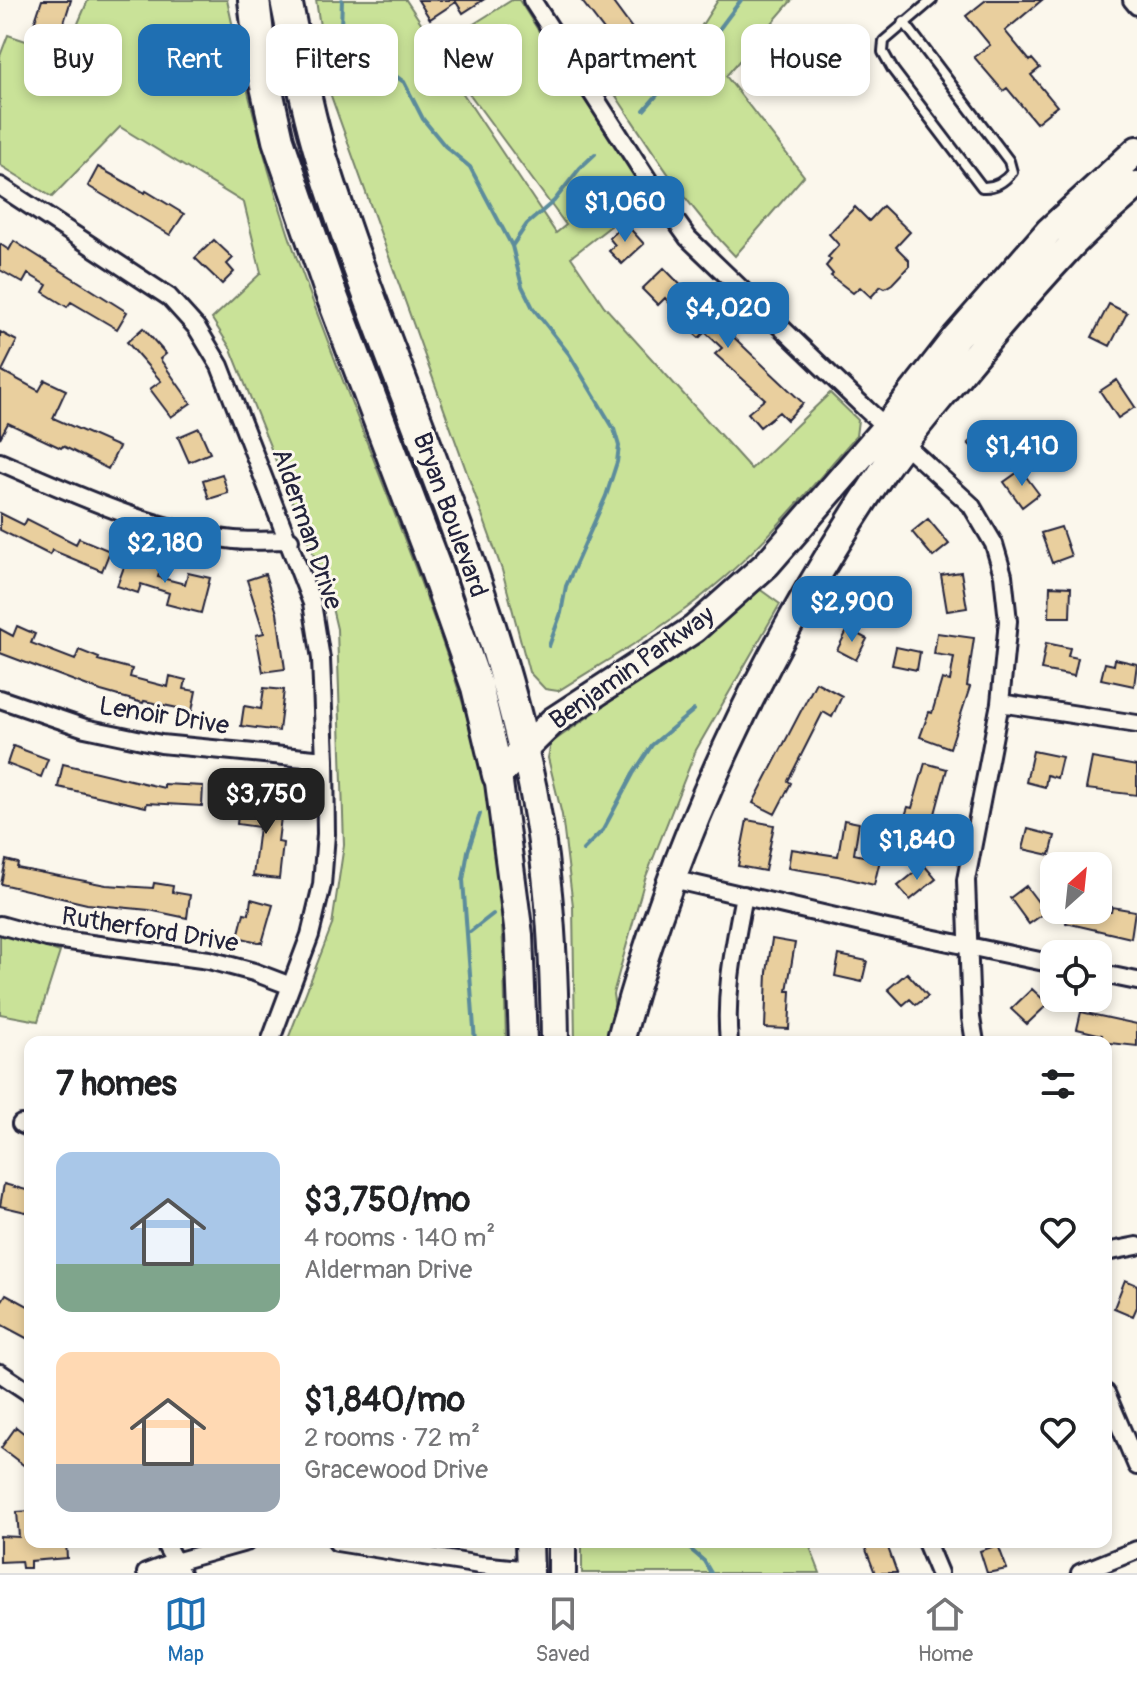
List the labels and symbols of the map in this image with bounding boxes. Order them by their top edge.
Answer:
pin: $1,060 [560,176,690,244]
pin: $4,020 [663,282,793,350]
pin: $1,410 [957,420,1087,488]
street label: Bryan Boulevard [405,428,495,602]
street label: Alderman Drive [264,444,350,614]
pin: $2,180 [100,517,230,585]
pin: $2,900 [787,576,917,644]
street label: Benjamin Parkway [543,599,721,737]
street label: Lenoir Drive [97,690,231,742]
pin: $3,750 [201,768,331,836]
pin: $1,840 [852,814,982,882]
north arrow [1040,852,1112,924]
street label: Rutherford Drive [59,900,241,960]

